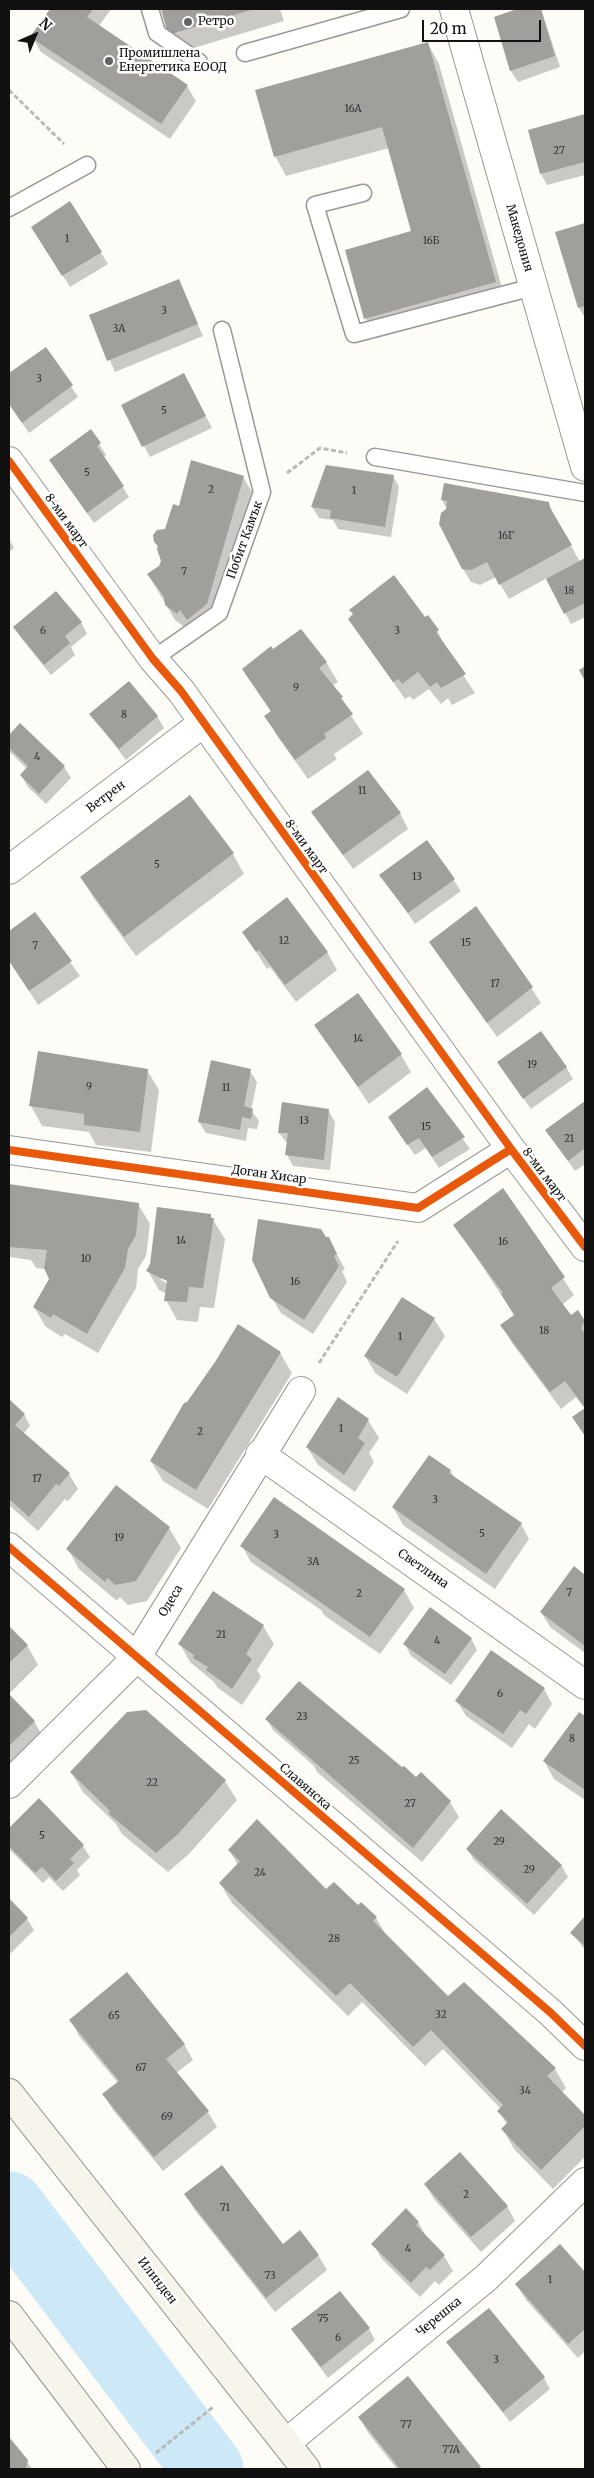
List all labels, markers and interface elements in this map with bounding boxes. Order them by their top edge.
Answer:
north arrow [10,10,60,60]
scale bar [424,10,543,42]
text: N [35,14,56,35]
place label: Ретро [198,15,234,29]
marker: Ретро [182,16,194,28]
text: 20 m [430,19,467,38]
place label: Промишлена Енергетика ЕООД [119,47,227,75]
marker: Промишлена Енергетика ЕООД [103,55,115,67]
house number: 16А [344,103,362,115]
house number: 27 [553,145,565,157]
street label: Македония [502,203,536,273]
house number: 1 [65,233,69,245]
house number: 16Б [423,235,439,247]
house number: 3 [161,305,167,317]
house number: 3А [113,323,125,335]
house number: 3 [36,373,42,385]
house number: 5 [161,405,167,417]
house number: 5 [84,467,90,479]
house number: 2 [208,484,214,496]
house number: 1 [352,485,356,497]
street label: 8-ми март [41,491,91,551]
street label: Побит Камък [224,499,266,581]
house number: 16Г [498,530,514,542]
house number: 7 [181,566,187,578]
house number: 18 [564,585,574,597]
house number: 6 [40,625,46,637]
house number: 3 [394,625,400,637]
house number: 9 [293,682,299,694]
house number: 8 [121,709,127,721]
house number: 4 [34,751,40,763]
street label: Ветрен [84,778,128,816]
house number: 11 [358,785,366,797]
street label: 8-ми март [281,817,331,877]
house number: 5 [154,859,160,871]
house number: 13 [412,871,422,883]
house number: 12 [279,935,289,947]
house number: 15 [461,937,471,949]
house number: 7 [32,940,38,952]
house number: 17 [490,978,500,990]
house number: 14 [353,1033,363,1045]
house number: 19 [527,1059,537,1071]
house number: 9 [86,1081,92,1093]
house number: 11 [222,1082,230,1094]
house number: 13 [299,1115,309,1127]
house number: 15 [421,1121,431,1133]
house number: 21 [564,1133,574,1145]
street label: 8-ми март [519,1145,569,1205]
street label: Доган Хисар [231,1163,307,1187]
house number: 14 [176,1235,186,1247]
house number: 16 [498,1236,508,1248]
house number: 10 [81,1253,91,1265]
house number: 16 [290,1276,300,1288]
house number: 18 [539,1325,549,1337]
house number: 1 [398,1331,402,1343]
house number: 1 [339,1423,343,1435]
house number: 2 [197,1426,203,1438]
house number: 17 [32,1473,42,1485]
house number: 3 [432,1494,438,1506]
house number: 5 [479,1528,485,1540]
house number: 3 [273,1529,279,1541]
house number: 19 [114,1532,124,1544]
street label: Светлина [395,1546,451,1592]
house number: 3А [307,1556,319,1568]
street label: Одеса [156,1582,186,1620]
house number: 7 [566,1587,572,1599]
house number: 2 [356,1588,362,1600]
house number: 21 [216,1629,226,1641]
house number: 4 [434,1635,440,1647]
house number: 6 [497,1688,503,1700]
house number: 23 [296,1711,308,1723]
house number: 8 [569,1733,575,1745]
house number: 25 [348,1755,360,1767]
street label: Славянска [276,1761,334,1813]
house number: 22 [146,1777,158,1789]
house number: 27 [404,1798,416,1810]
house number: 5 [39,1830,45,1842]
house number: 29 [493,1836,505,1848]
house number: 29 [523,1864,535,1876]
house number: 24 [254,1867,266,1879]
house number: 28 [328,1933,340,1945]
house number: 32 [435,2009,447,2021]
house number: 65 [108,2010,120,2022]
house number: 67 [136,2062,146,2074]
house number: 34 [519,2085,531,2097]
house number: 69 [161,2111,173,2123]
house number: 2 [463,2189,469,2201]
house number: 71 [220,2202,230,2214]
house number: 4 [405,2243,411,2255]
street label: Илинден [134,2255,180,2307]
house number: 73 [264,2270,276,2282]
house number: 1 [548,2274,552,2286]
street label: Черешка [413,2294,465,2340]
house number: 75 [317,2313,329,2325]
house number: 6 [335,2332,341,2344]
house number: 3 [493,2354,499,2366]
house number: 77 [400,2419,412,2431]
house number: 77А [442,2444,460,2456]

